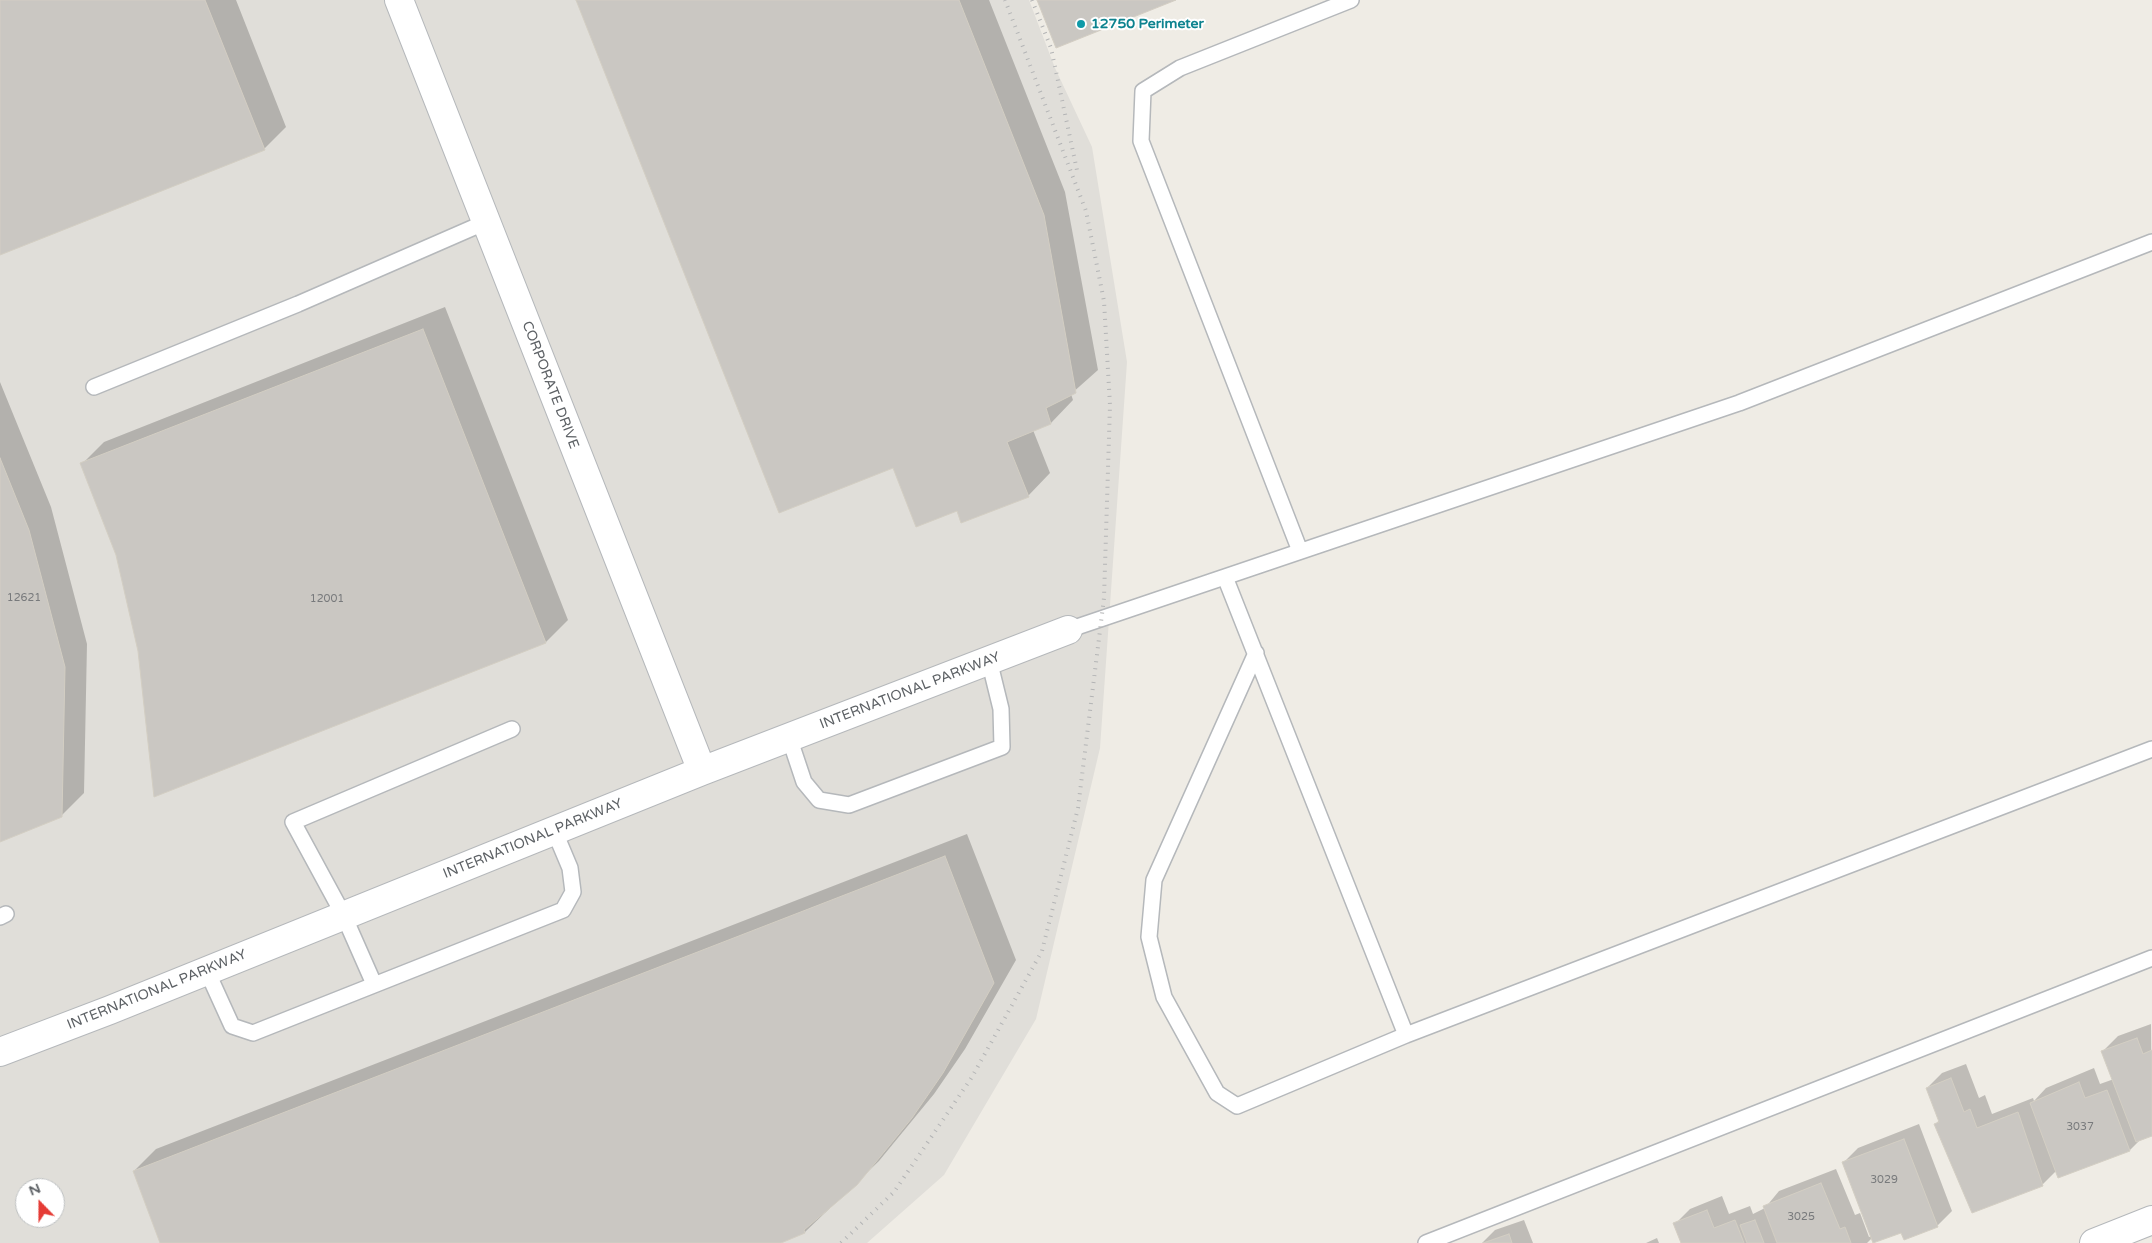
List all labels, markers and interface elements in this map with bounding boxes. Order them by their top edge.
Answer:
place label: 12750 Perimeter [1091,16,1204,32]
marker: 12750 Perimeter [1075,18,1087,30]
street label: CORPORATE DRIVE [518,319,582,451]
house number: 12621 [7,591,41,605]
house number: 12001 [310,592,344,606]
street label: INTERNATIONAL PARKWAY [817,649,1003,733]
street label: INTERNATIONAL PARKWAY [441,795,625,883]
street label: INTERNATIONAL PARKWAY [65,946,249,1034]
house number: 3037 [2066,1120,2094,1134]
house number: 3029 [1870,1173,1898,1187]
north arrow [15,1178,65,1228]
text: N [26,1180,43,1200]
house number: 3025 [1787,1210,1815,1224]

